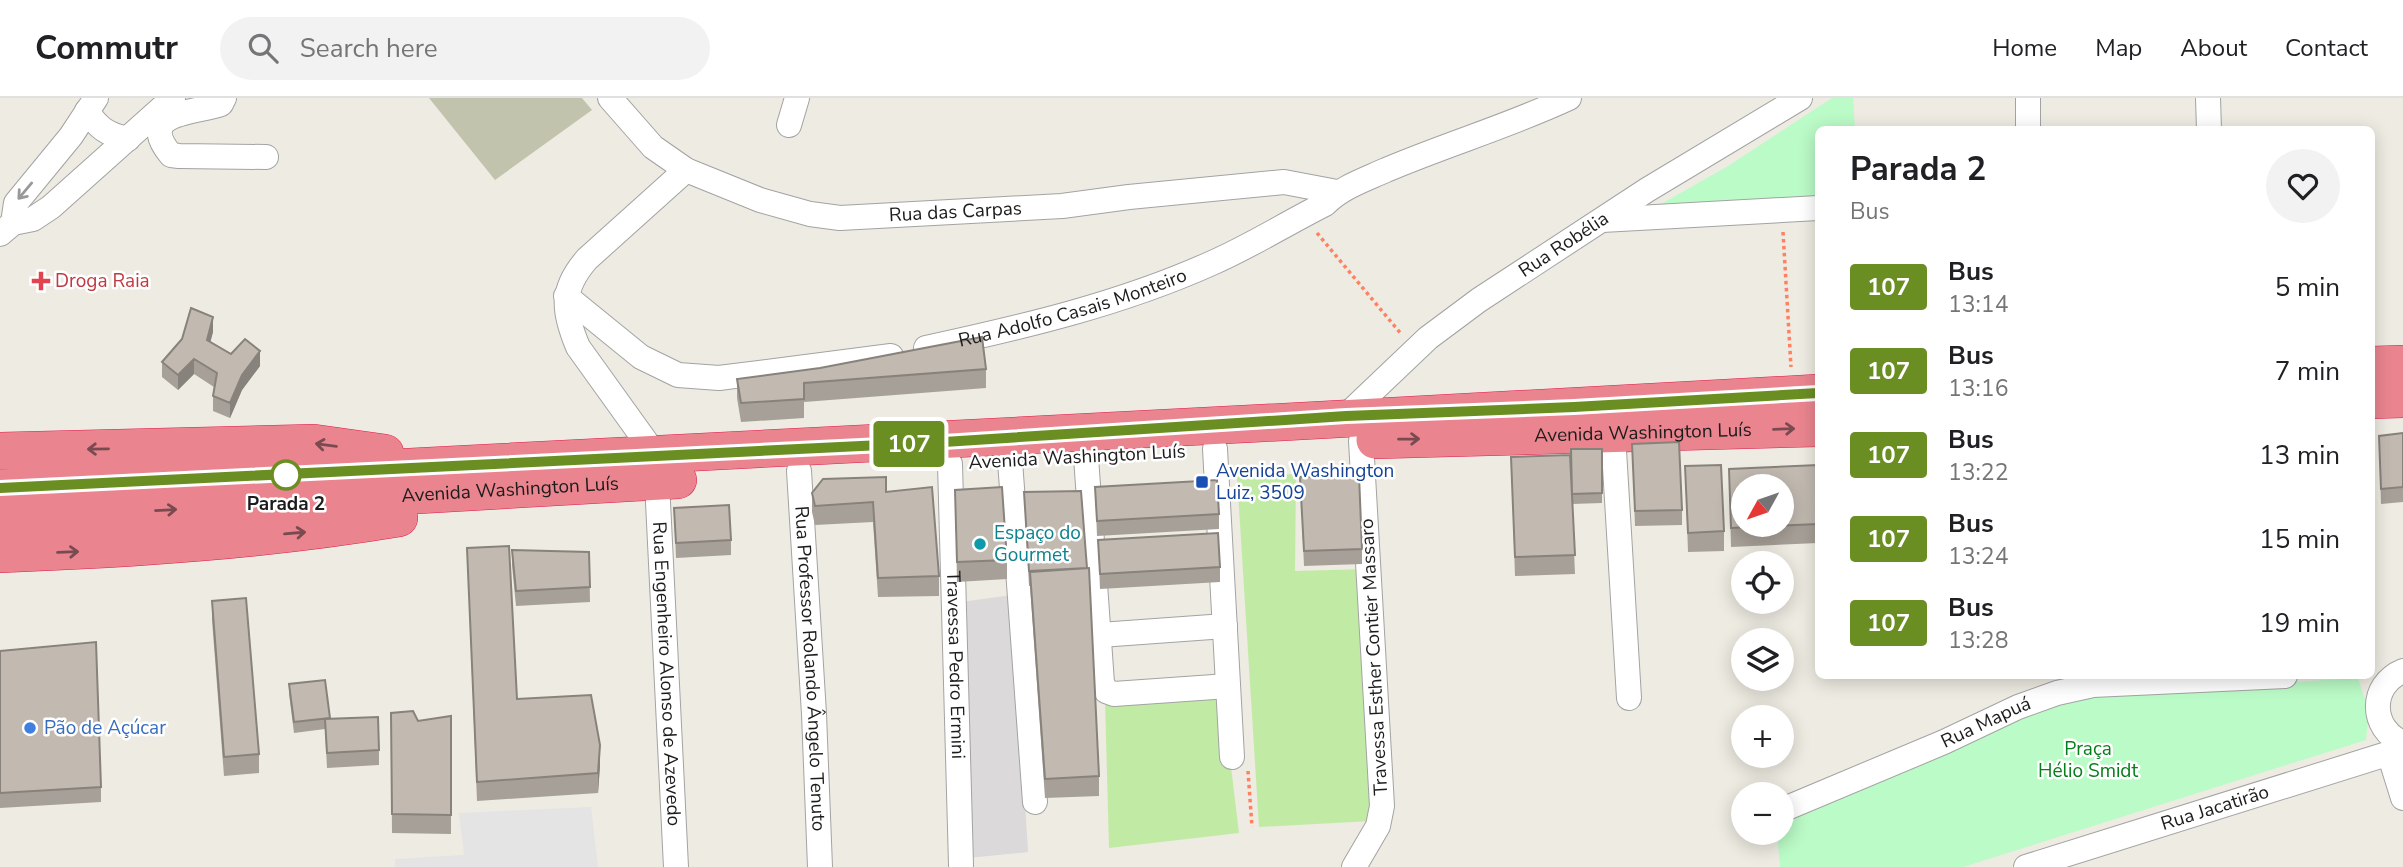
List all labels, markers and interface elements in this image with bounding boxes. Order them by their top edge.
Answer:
search box [220,17,710,80]
text: Commutr [35,26,178,71]
icon: search [244,29,282,67]
text: Search here [300,31,438,66]
text: Home [1992,32,2057,64]
text: Map [2095,32,2142,64]
text: About [2180,32,2247,64]
text: Contact [2285,32,2368,64]
text: Parada 2 [1850,147,1986,192]
button: heart [2266,149,2340,223]
one-way arrow [18,182,33,200]
street label: Rua das Carpas [888,195,1023,228]
text: Bus [1850,196,1890,227]
street label: Rua Robélia [1514,206,1614,284]
text: Bus [1948,254,1994,289]
street label: Rua Adolfo Casais Monteiro [956,262,1191,354]
place label: Droga Raia [55,268,150,294]
text: 5 min [2275,270,2340,305]
text: 107 [1867,271,1910,303]
marker: Droga Raia [33,273,49,289]
text: 13:14 [1948,289,2008,320]
text: Bus [1948,338,1994,373]
text: 7 min [2275,354,2340,389]
text: 107 [1867,355,1910,387]
text: 13:16 [1948,373,2008,404]
street label: Avenida Washington Luís [1534,417,1752,449]
line badge: 107 [869,421,949,467]
one-way arrow [1772,422,1795,435]
text: Bus [1948,422,1994,457]
text: 107 [887,428,931,460]
one-way arrow [1398,433,1421,446]
one-way arrow [315,438,338,451]
street label: Avenida Washington Luís [968,438,1186,476]
text: 13 min [2259,438,2340,473]
text: 107 [1867,439,1910,471]
one-way arrow [87,442,110,455]
text: 13:22 [1948,457,2008,488]
place label: Avenida Washington Luiz, 3509 [1216,458,1394,506]
marker: Parada 2 [271,460,301,490]
street label: Avenida Washington Luís [401,470,620,509]
marker: Avenida Washington Luiz, 3509 [1194,474,1210,490]
north arrow [1731,474,1794,537]
map controls [1731,474,1794,845]
place label: Parada 2 [247,491,325,517]
one-way arrow [154,504,177,517]
street label: Rua Professor Rolando Ângelo Tenuto [788,505,832,832]
text: Bus [1948,506,1994,541]
street label: Travessa Esther Contier Massaro [1354,518,1394,796]
place label: Espaço do Gourmet [994,520,1081,568]
street label: Rua Engenheiro Alonso de Azevedo [646,521,687,827]
text: 15 min [2259,522,2340,557]
text: 107 [1867,523,1910,555]
one-way arrow [283,526,306,539]
marker: Espaço do Gourmet [972,536,988,552]
text: 13:24 [1948,541,2008,572]
one-way arrow [56,545,79,558]
button: locate [1731,551,1794,614]
street label: Travessa Pedro Ermini [940,570,971,759]
text: Bus [1948,590,1994,625]
text: 19 min [2259,606,2340,641]
text: 107 [1867,607,1910,639]
text: 13:28 [1948,625,2008,656]
button: layers [1731,628,1794,691]
street label: Rua Mapuá [1937,690,2034,755]
button: + [1731,705,1794,768]
place label: Pão de Açúcar [44,715,166,741]
marker: Pão de Açúcar [22,720,38,736]
park label: Praça Hélio Smidt [2038,736,2138,784]
street label: Rua Jacatirão [2158,779,2272,837]
button: − [1731,782,1794,845]

